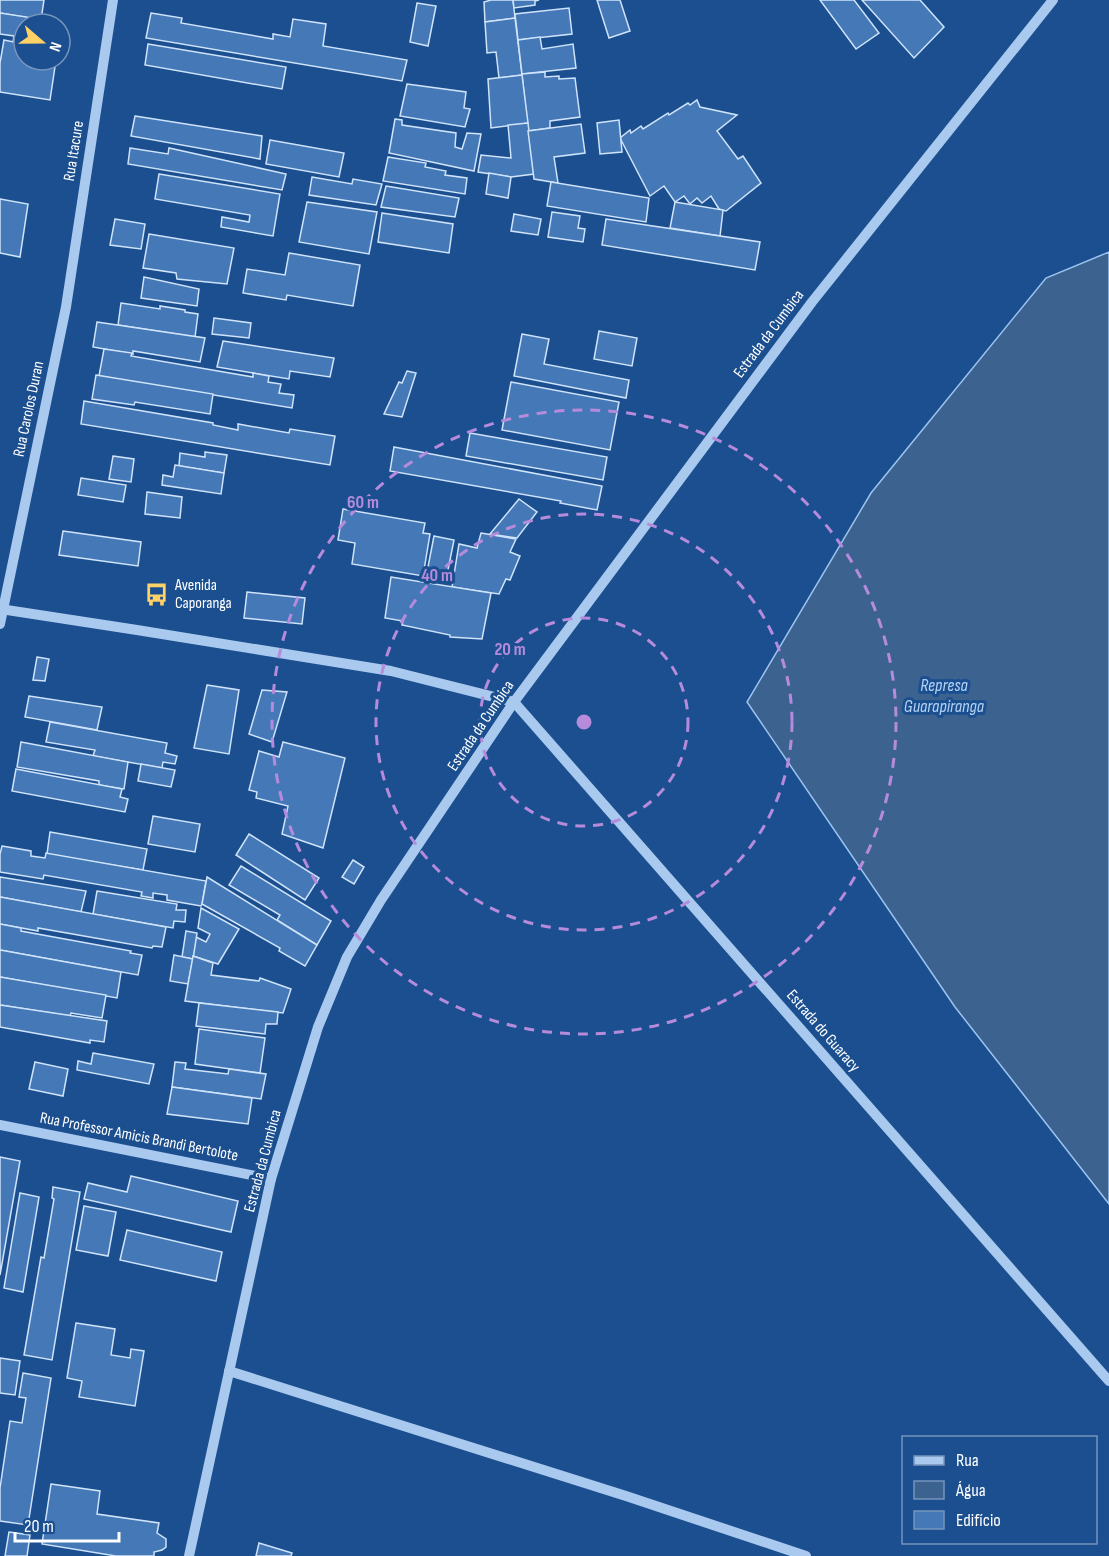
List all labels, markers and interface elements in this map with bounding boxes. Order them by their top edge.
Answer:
north arrow [12,12,72,72]
text: N [44,39,65,54]
street label: Rua Itacure [60,119,88,183]
street label: Estrada da Cumbica [730,286,808,382]
street label: Rua Carolos Duran [10,359,48,459]
text: 60 m [347,492,379,513]
text: 40 m [421,565,453,586]
place label: Avenida Caporanga [174,576,232,613]
bus stop icon: Avenida Caporanga [144,581,170,607]
text: 20 m [494,639,526,660]
water label: Represa Guarapiranga [904,675,985,717]
street label: Estrada da Cumbica [444,677,518,775]
centre of rings [574,712,594,732]
street label: Estrada do Guaracy [782,986,864,1076]
street label: Rua Professor Amicis Brandi Bertolote [38,1108,240,1166]
street label: Estrada da Cumbica [240,1108,286,1214]
legend [902,1436,1097,1544]
text: Rua [956,1450,979,1471]
text: Água [955,1480,986,1501]
scale bar [15,1505,118,1543]
text: Edifício [956,1510,1001,1531]
text: 20 m [24,1516,54,1537]

